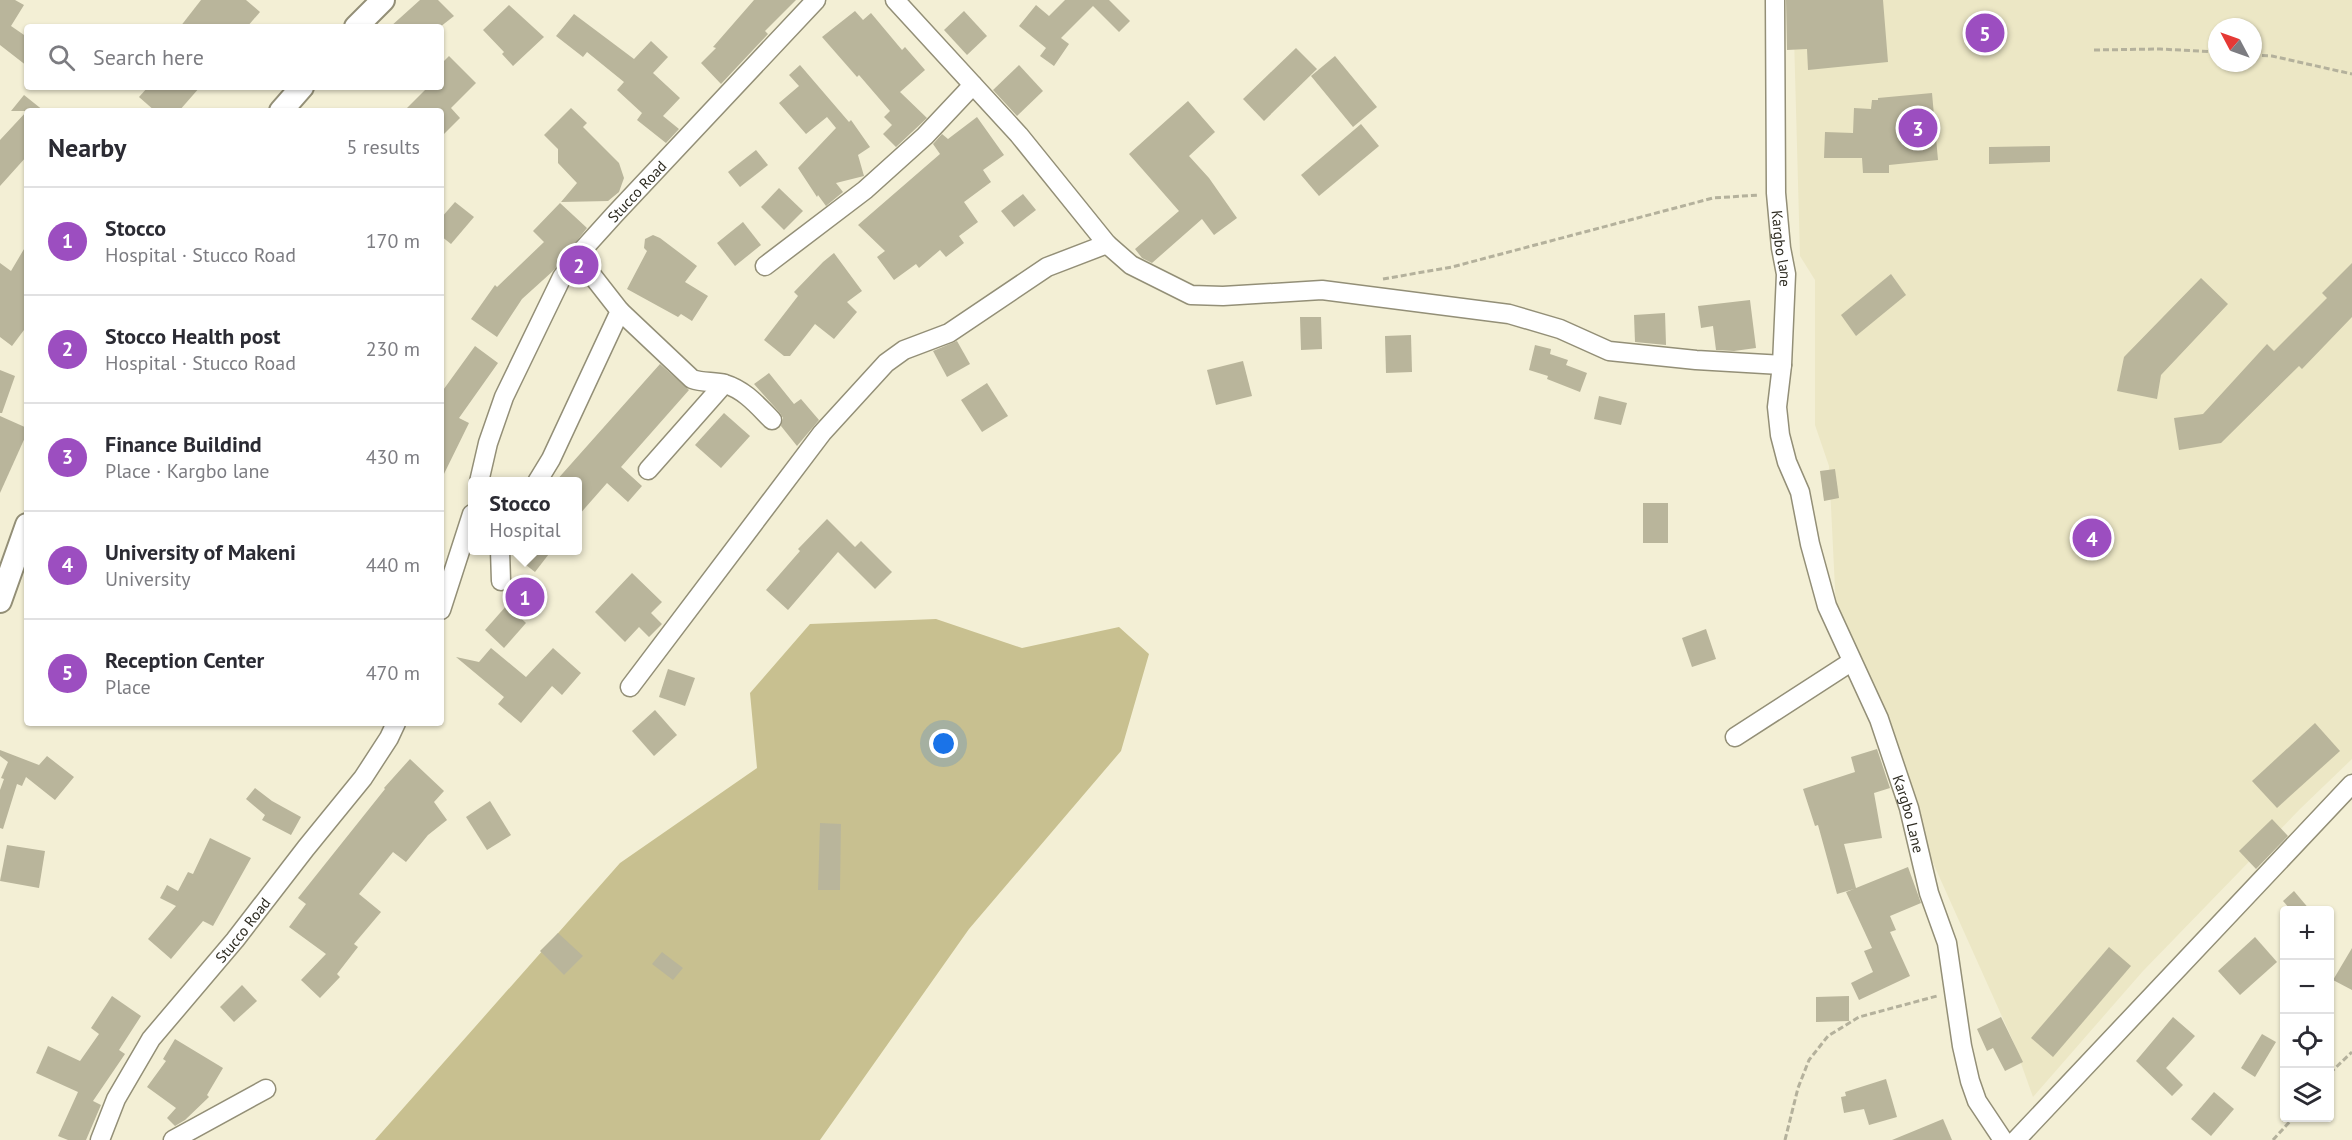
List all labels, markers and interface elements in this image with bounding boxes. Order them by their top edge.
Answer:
pin: 5 [1966,10,2004,56]
north arrow [2208,18,2262,72]
search box [24,24,444,90]
icon: search [45,41,78,74]
text: Search here [93,43,204,71]
pin: 3 [1898,106,1938,150]
text: Nearby [48,131,126,164]
text: 5 results [347,134,420,160]
street label: Stucco Road [603,156,670,226]
street label: Kargbo lane [1768,209,1796,287]
text: Stocco [105,214,166,242]
text: 1 [62,228,73,254]
text: 170 m [366,228,420,254]
text: Hospital · Stucco Road [105,242,296,268]
pin: 2 [560,242,598,288]
text: Stocco Health post [105,322,281,350]
text: 2 [62,336,73,362]
text: 230 m [366,336,420,362]
text: Hospital · Stucco Road [105,350,296,376]
text: Finance Buildind [105,430,262,458]
text: 3 [62,444,73,470]
text: 430 m [366,444,420,470]
text: Place · Kargbo lane [105,458,270,484]
popup [468,477,582,555]
text: Stocco [489,489,551,517]
pin: 4 [2072,516,2112,560]
text: Hospital [489,517,561,543]
text: University of Makeni [105,538,296,566]
text: 4 [62,552,73,578]
text: 440 m [366,552,420,578]
text: University [105,566,191,592]
pin: 1 [506,574,544,620]
text: Reception Center [105,646,264,674]
text: 5 [62,660,73,686]
text: 470 m [366,660,420,686]
text: Place [105,674,151,700]
your location [929,729,958,758]
street label: Kargbo Lane [1889,772,1929,855]
street label: Stucco Road [211,893,274,966]
map controls [2280,906,2334,1122]
button: + [2280,906,2334,960]
button: − [2280,960,2334,1014]
button: locate [2280,1014,2334,1068]
button: layers [2280,1068,2334,1122]

